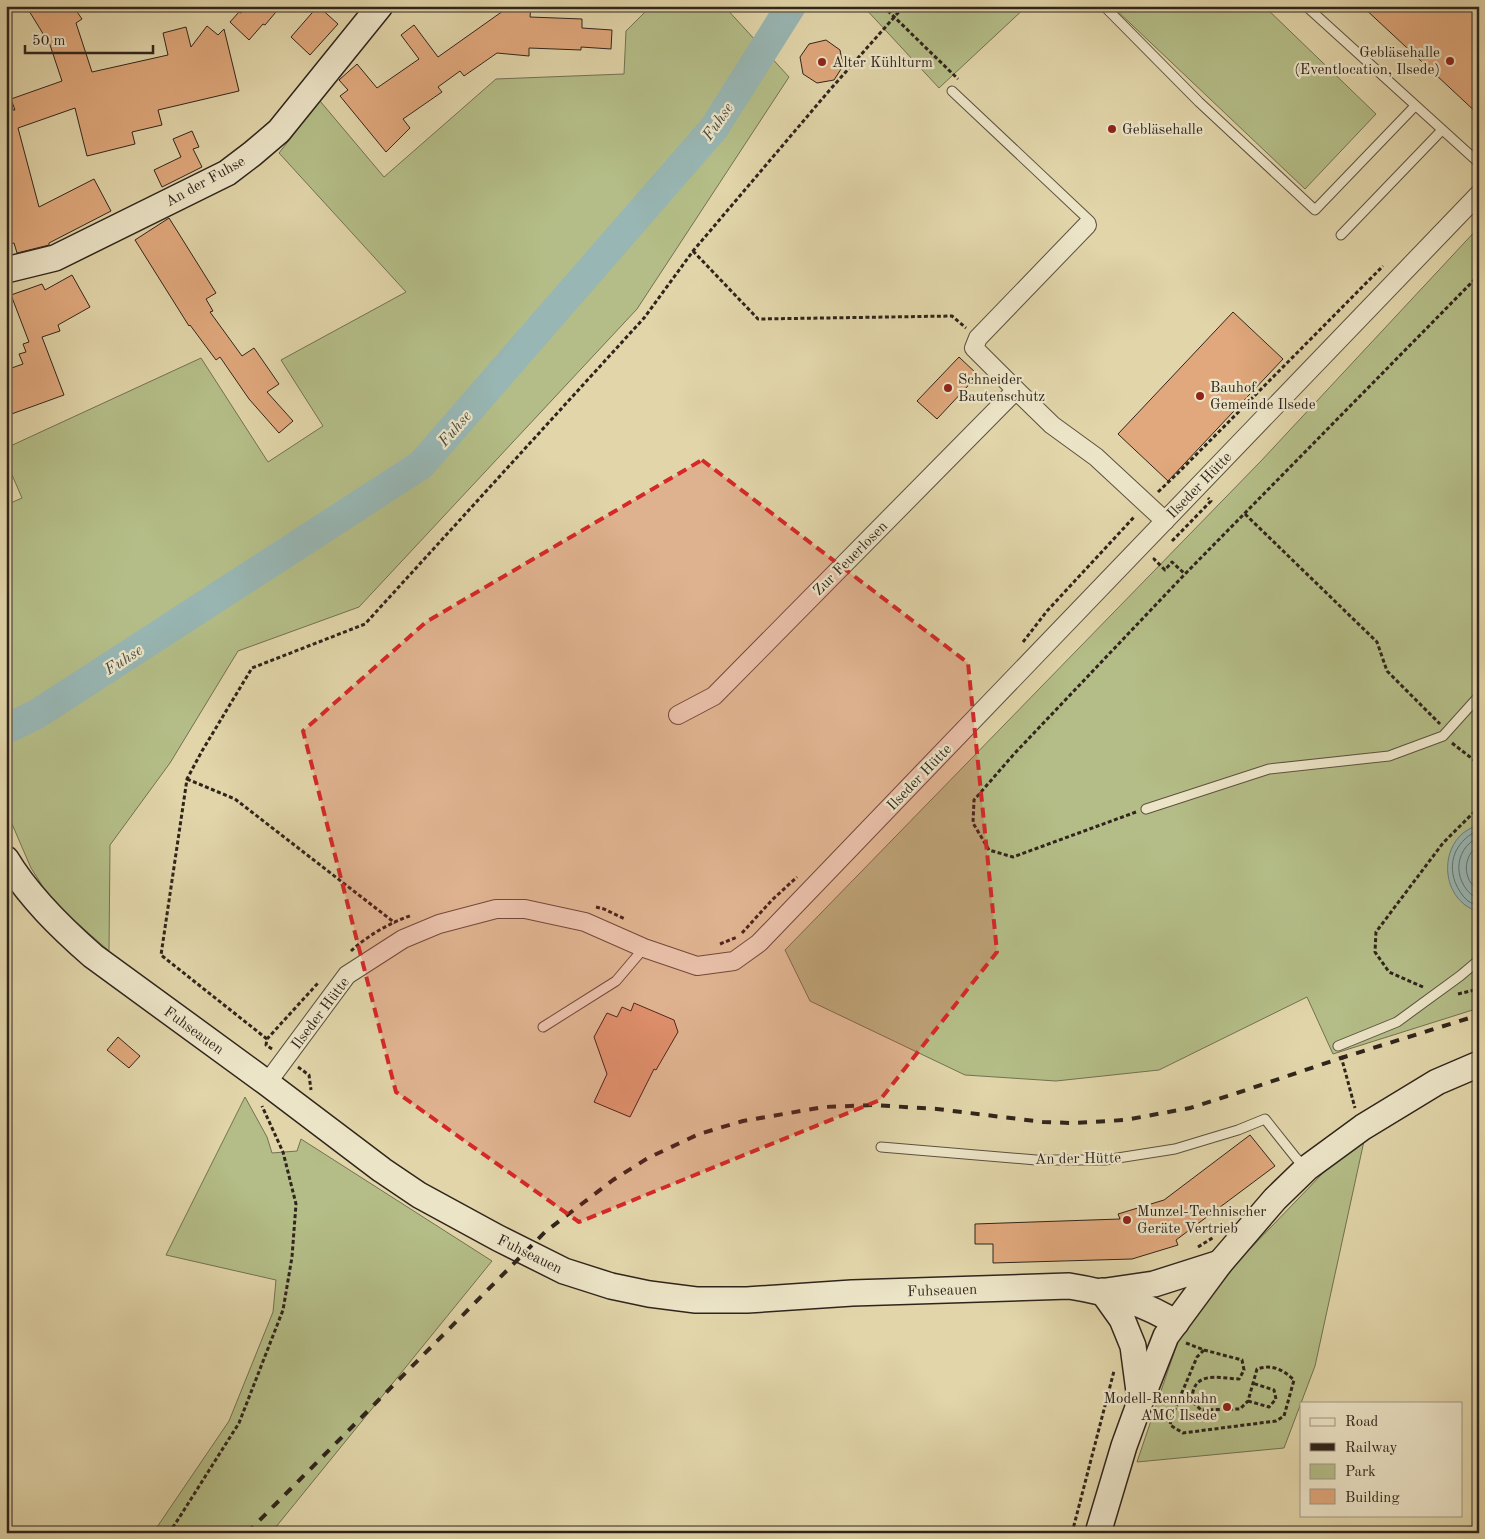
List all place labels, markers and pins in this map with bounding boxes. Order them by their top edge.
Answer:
place label: Gebläsehalle (Eventlocation, Ilsede) [1294,46,1440,78]
marker: Gebläsehalle (Eventlocation, Ilsede) [1444,55,1456,67]
marker: Alter Kühlturm [816,56,828,68]
place label: Alter Kühlturm [832,56,933,71]
marker: Gebläsehalle [1106,123,1118,135]
place label: Gebläsehalle [1122,123,1203,138]
place label: Schneider Bautenschutz [958,373,1045,405]
place label: Bauhof Gemeinde Ilsede [1210,381,1316,413]
marker: Schneider Bautenschutz [942,382,954,394]
marker: Bauhof Gemeinde Ilsede [1194,390,1206,402]
place label: Munzel-Technischer Geräte Vertrieb [1137,1205,1266,1237]
marker: Munzel-Technischer Geräte Vertrieb [1121,1214,1133,1226]
place label: Modell-Rennbahn AMC Ilsede [1103,1392,1217,1424]
marker: Modell-Rennbahn AMC Ilsede [1221,1401,1233,1413]

